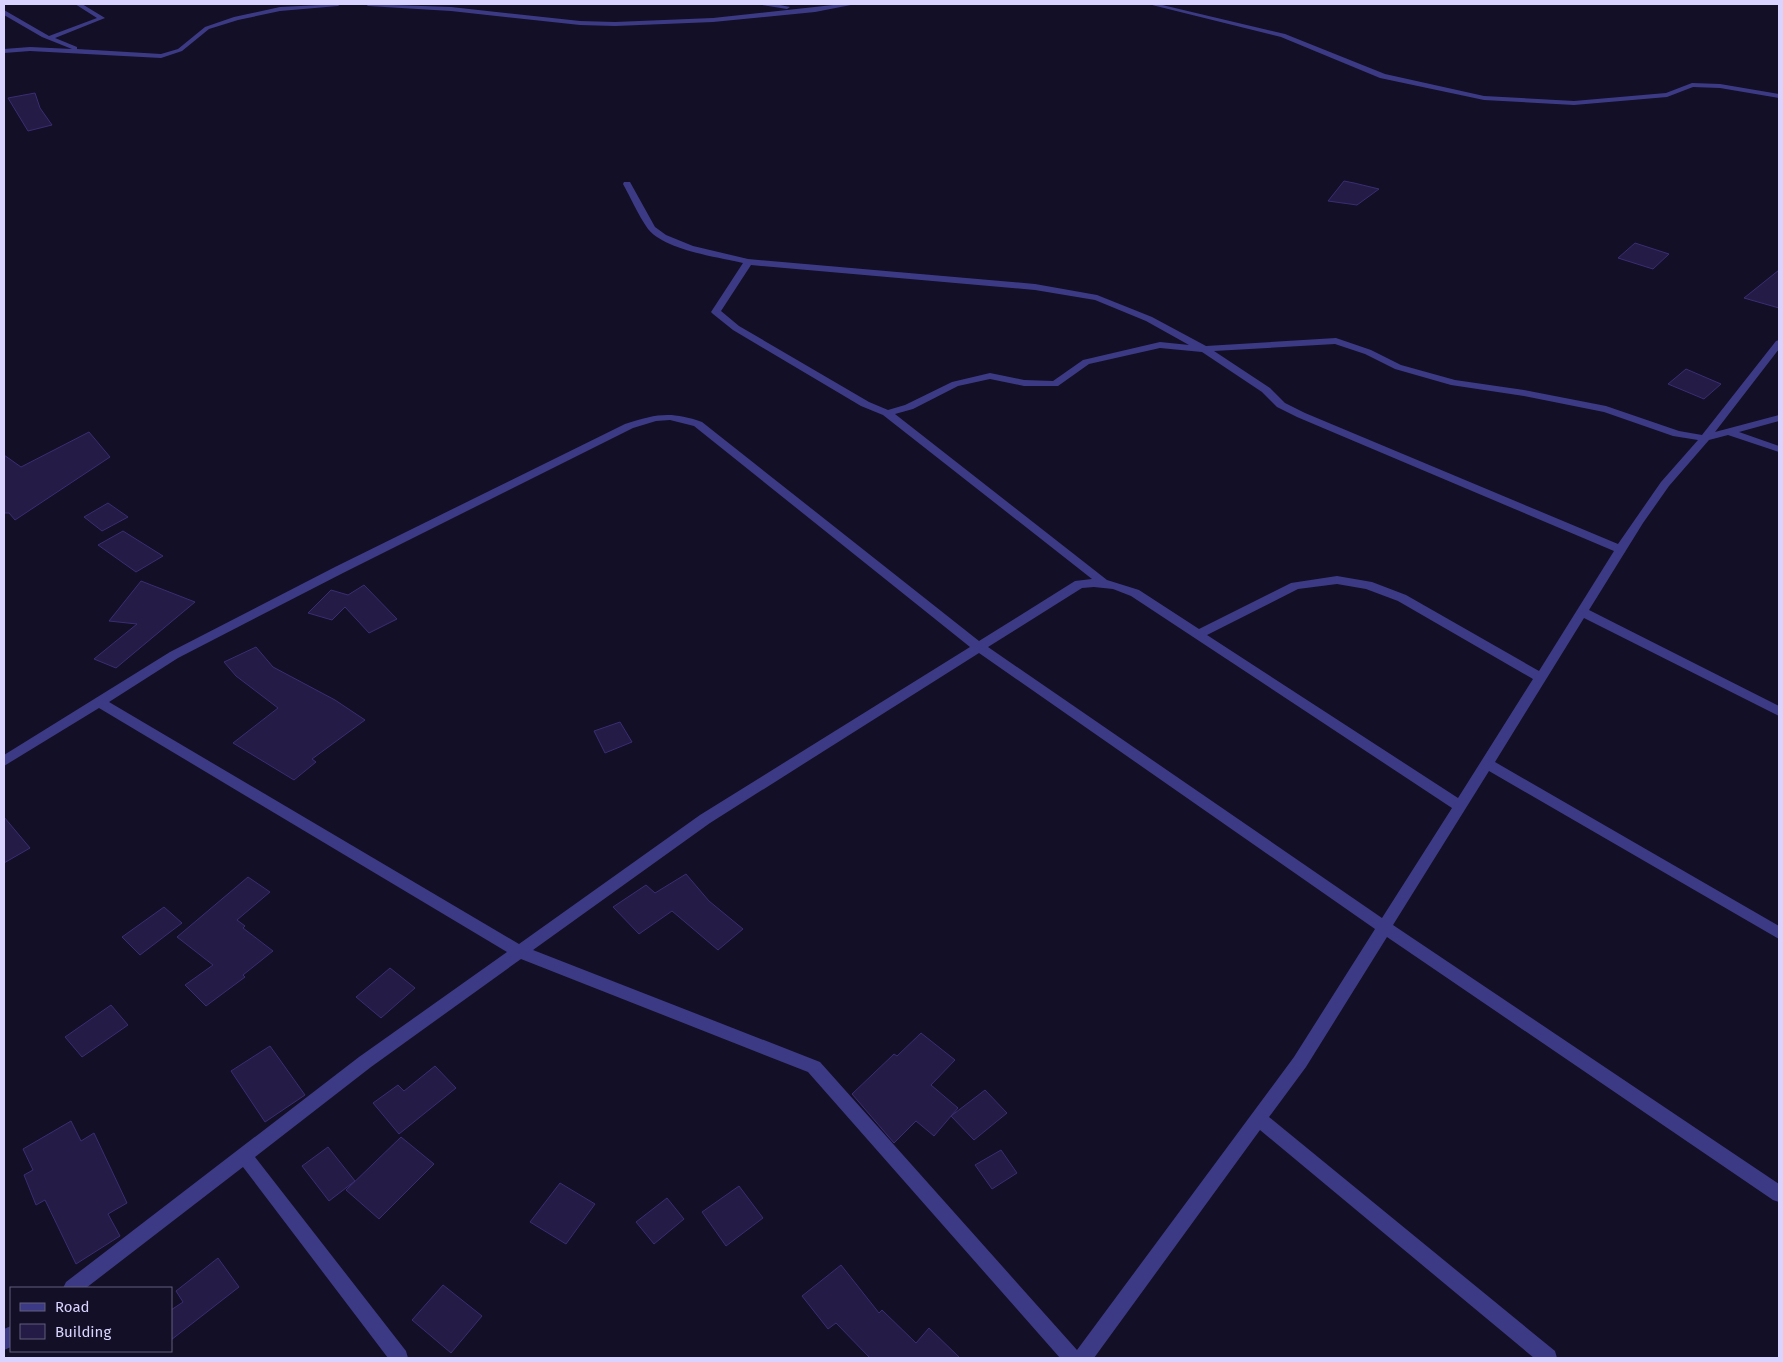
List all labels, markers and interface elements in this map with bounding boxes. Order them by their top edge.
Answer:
legend [10,1287,172,1352]
text: Road [55,1298,90,1316]
text: Building [55,1323,111,1341]

